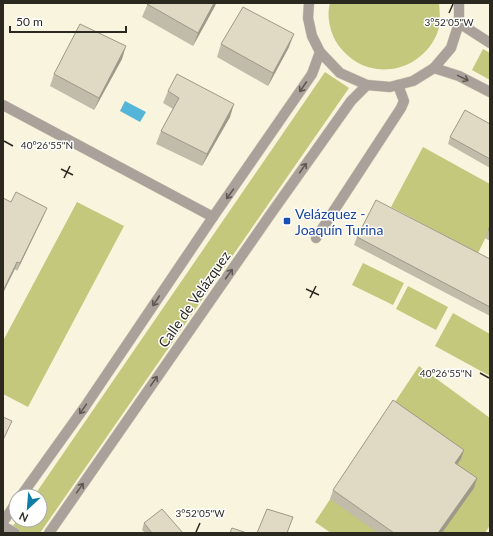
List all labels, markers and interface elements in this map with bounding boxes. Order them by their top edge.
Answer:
scale bar [10,8,126,34]
text: 50 m [16,14,43,29]
text: 3°52'05"W [424,16,474,28]
one-way arrow [456,75,468,82]
one-way arrow [299,81,307,92]
text: 40°26'55"N [21,139,73,151]
one-way arrow [299,163,307,174]
one-way arrow [225,188,234,199]
place label: Velázquez - Joaquín Turina [295,205,383,238]
marker: Velázquez - Joaquín Turina [282,216,292,226]
street label: Calle de Velázquez [154,247,234,351]
one-way arrow [225,269,233,280]
one-way arrow [152,295,160,306]
text: 40°26'55"N [420,367,472,379]
one-way arrow [150,376,158,387]
one-way arrow [79,403,87,414]
one-way arrow [76,482,84,493]
north arrow [8,488,48,528]
text: 3°52'05"W [175,507,225,519]
text: N [17,510,30,525]

